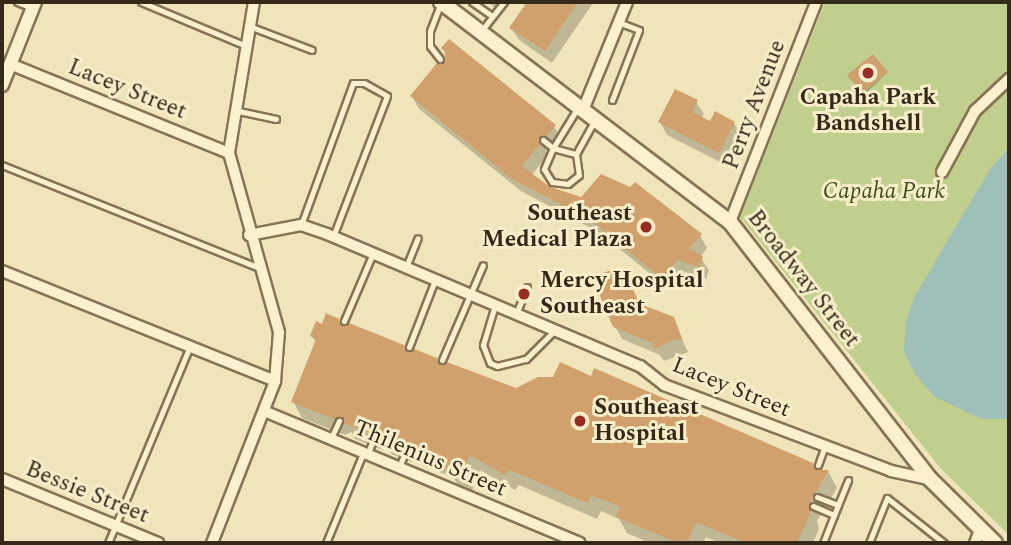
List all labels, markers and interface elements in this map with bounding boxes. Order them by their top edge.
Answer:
street label: Perry Avenue [718,36,792,174]
street label: Lacey Street [64,54,190,126]
marker: Capaha Park Bandshell [860,65,876,81]
place label: Capaha Park Bandshell [800,84,936,138]
park label: Capaha Park [823,178,945,206]
place label: Southeast Medical Plaza [482,200,632,254]
street label: Broadway Street [741,205,865,353]
marker: Southeast Medical Plaza [638,219,654,235]
place label: Mercy Hospital Southeast [540,267,703,321]
marker: Mercy Hospital Southeast [514,284,534,304]
street label: Lacey Street [668,352,794,424]
place label: Southeast Hospital [594,394,699,448]
marker: Southeast Hospital [572,413,588,429]
street label: Thilenius Street [349,414,511,504]
street label: Bessie Street [21,456,153,530]

